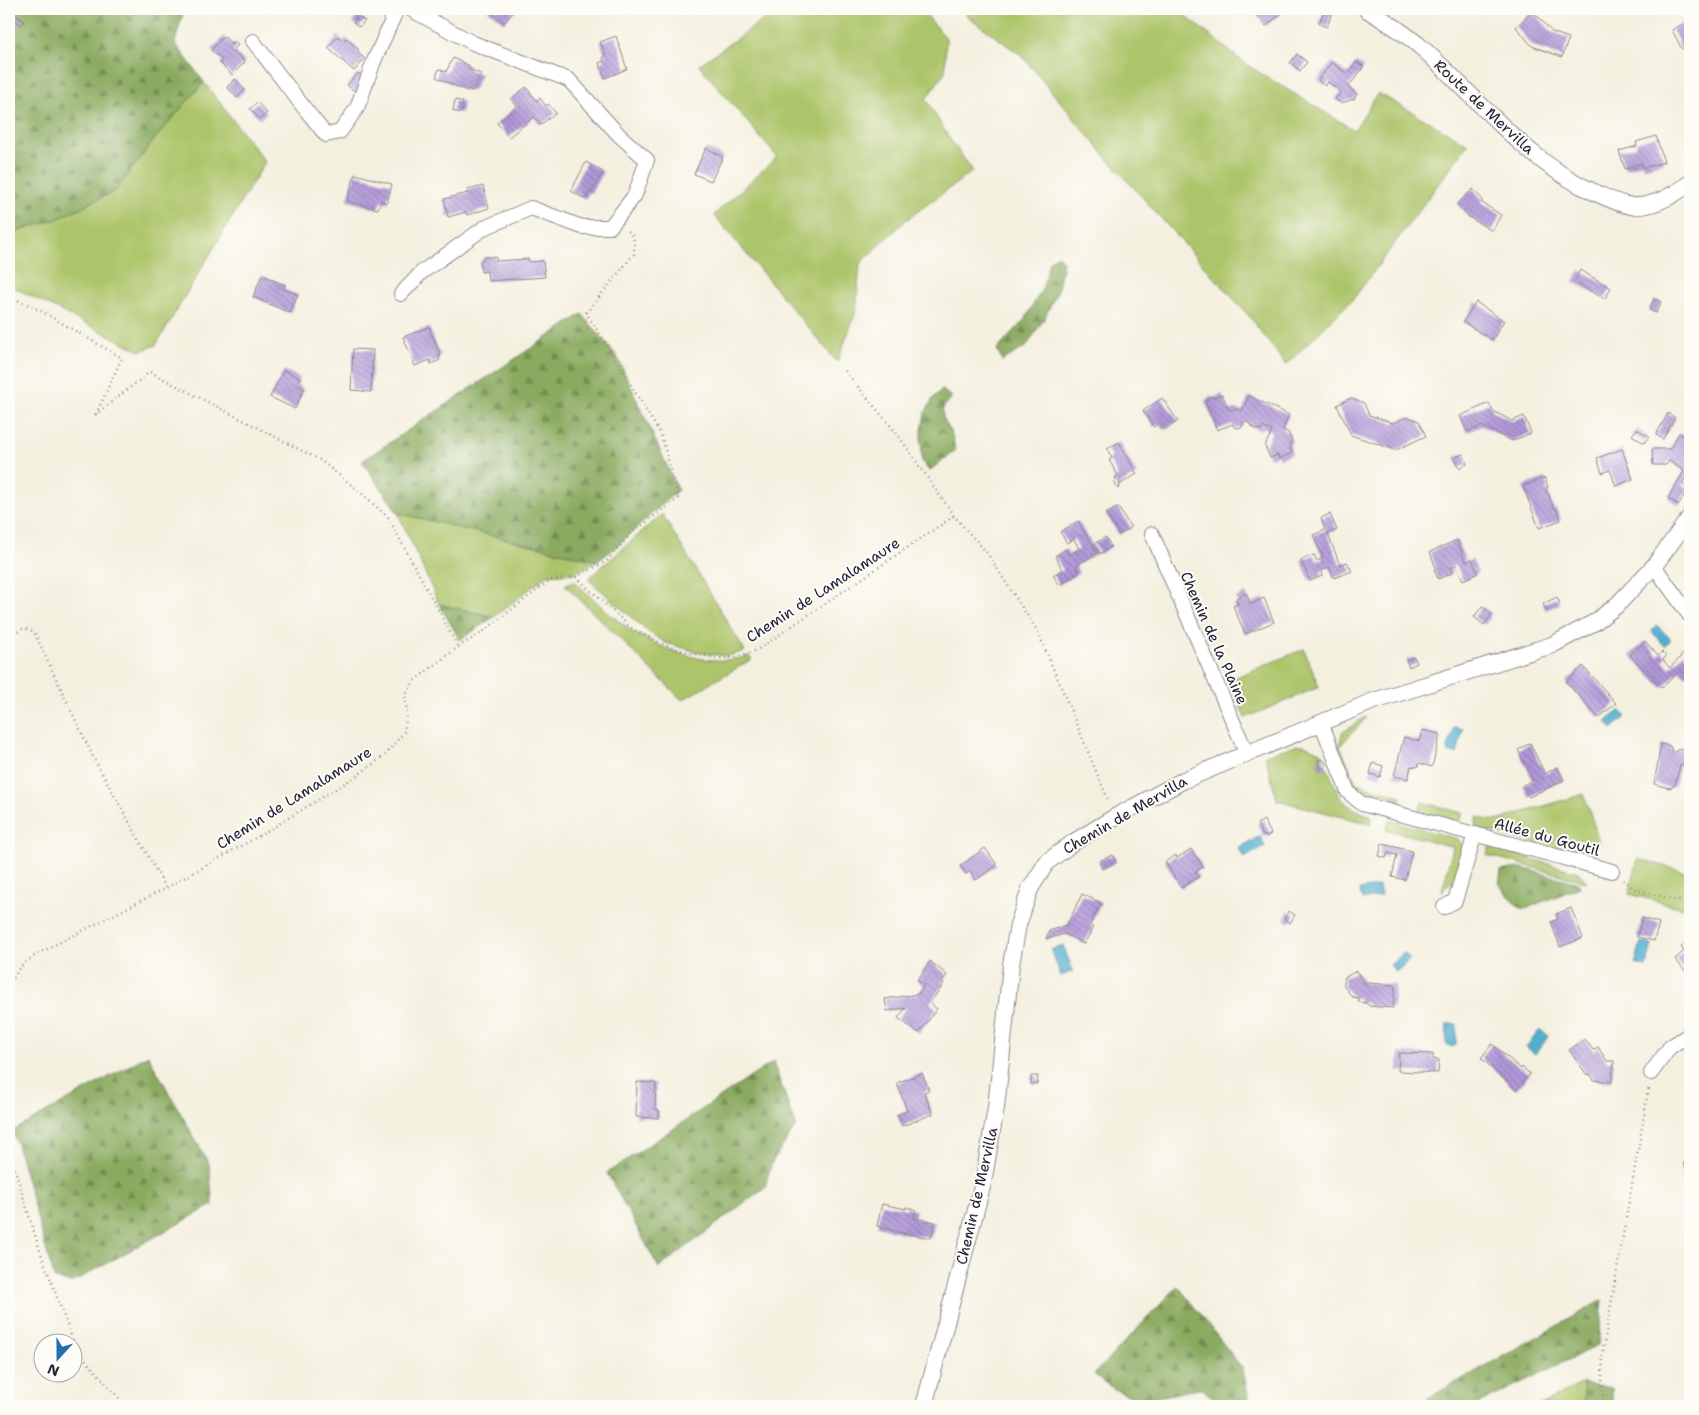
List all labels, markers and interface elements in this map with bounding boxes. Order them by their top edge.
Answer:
street label: Route de Mervilla [1430,55,1539,159]
street label: Chemin de Lamalamaure [742,533,904,647]
street label: Chemin de la Plaine [1176,568,1252,708]
street label: Chemin de Lamalamaure [213,742,375,854]
street label: Chemin de Mervilla [1059,771,1191,859]
street label: Allée du Goutil [1492,813,1603,861]
street label: Chemin de Mervilla [951,1125,1003,1267]
north arrow [32,1332,82,1382]
text: N [45,1360,62,1381]

